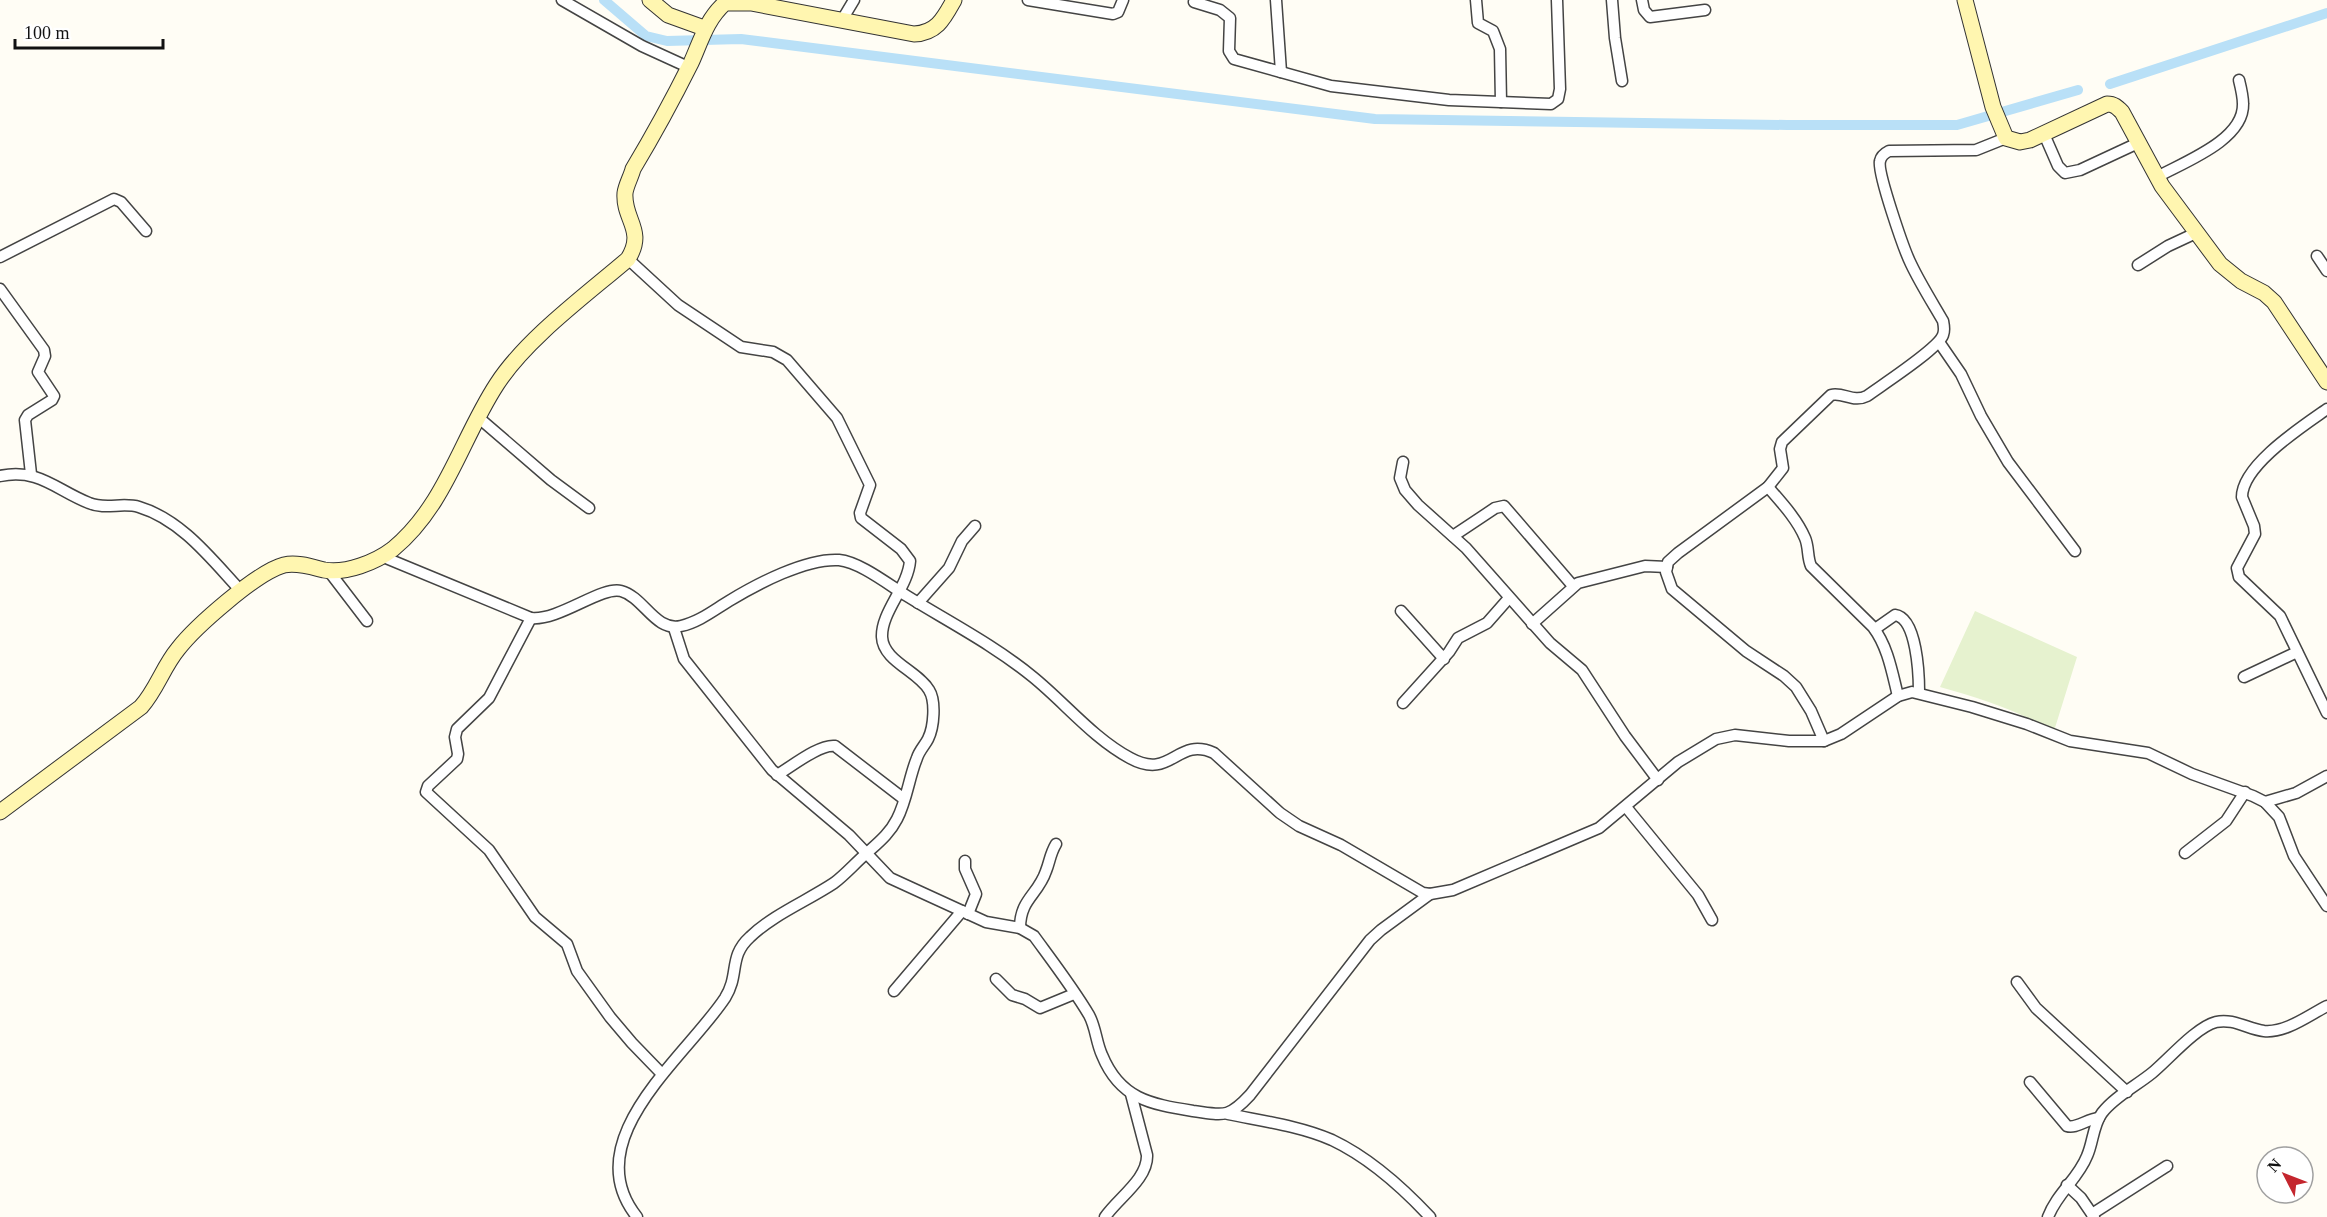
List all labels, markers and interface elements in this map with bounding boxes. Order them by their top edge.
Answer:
scale bar [15,12,164,50]
text: 100 m [24,23,70,43]
north arrow [2255,1145,2315,1205]
text: N [2264,1155,2285,1175]

